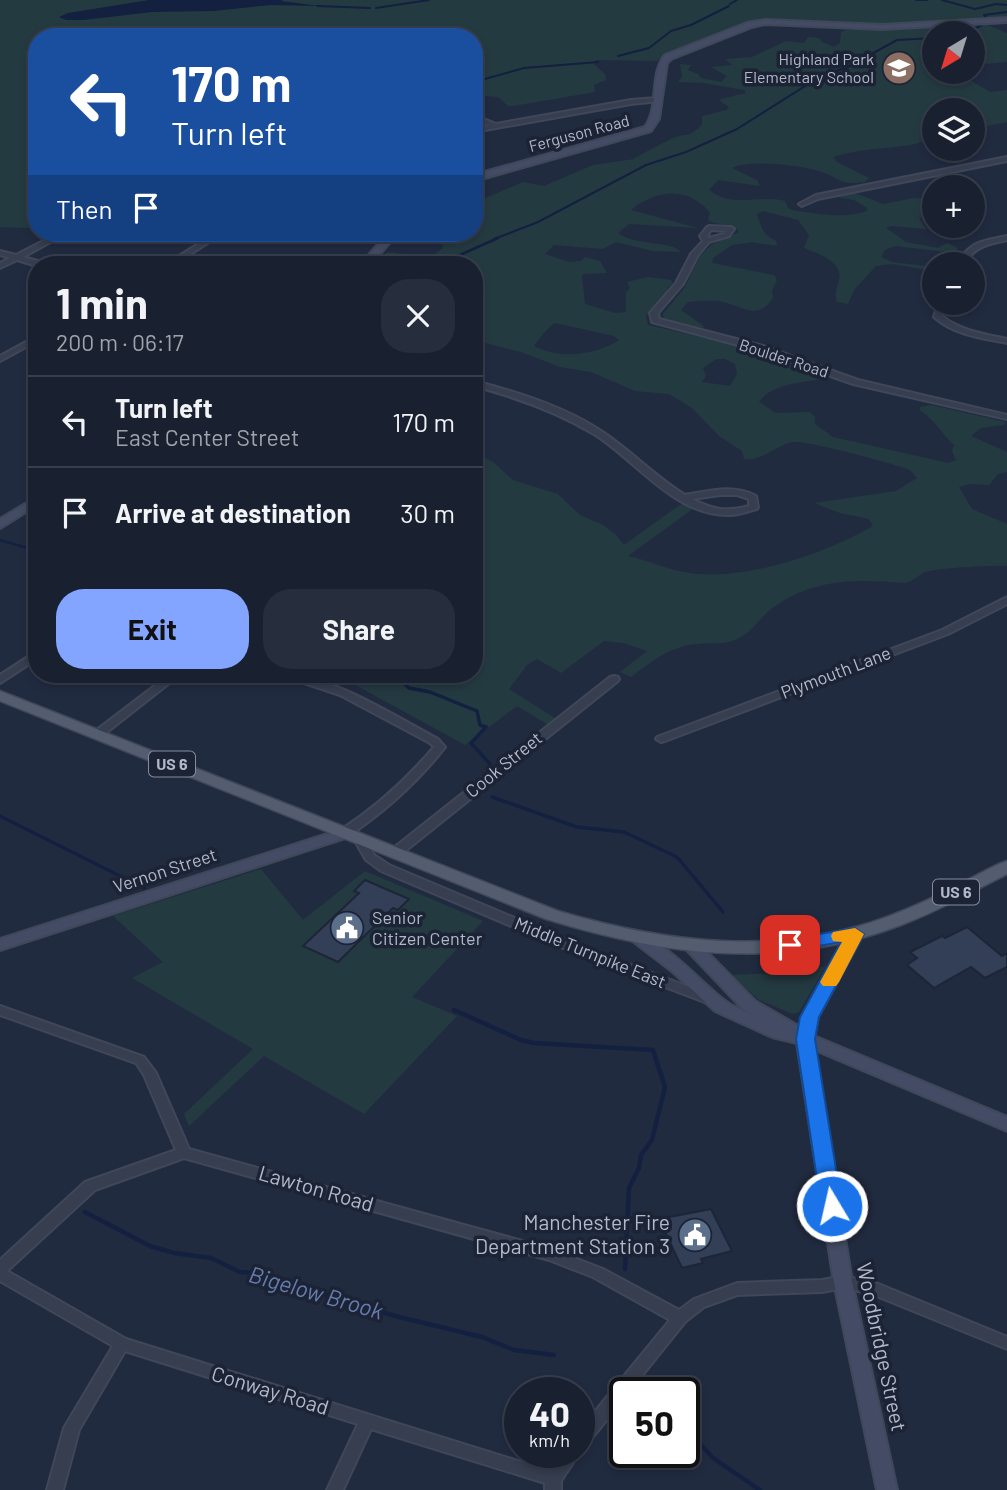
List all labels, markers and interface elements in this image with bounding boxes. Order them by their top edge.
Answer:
north arrow [922,21,985,84]
map controls [922,21,985,315]
place label: Highland Park Elementary School [744,49,874,86]
school or university icon: Highland Park Elementary School [880,49,918,87]
text: 170 m [171,53,291,112]
icon: left [56,56,147,147]
button: layers [922,98,985,161]
street label: Ferguson Road [526,110,631,155]
text: Turn left [171,113,288,151]
button: + [922,175,985,238]
icon: arrive [127,189,165,227]
text: Then [56,193,113,224]
button: − [922,252,985,315]
text: 1 min [56,277,148,327]
button: close [381,279,455,353]
text: 200 m · 06:17 [56,328,184,356]
street label: Boulder Road [737,334,831,381]
text: Turn left [115,392,213,423]
icon: left [56,403,94,441]
text: 170 m [392,406,455,437]
text: East Center Street [115,423,299,451]
icon: arrive [56,494,94,532]
text: Arrive at destination [115,497,351,528]
text: 30 m [400,497,455,528]
button: Exit [56,589,249,669]
button: Share [263,589,455,669]
street label: Plymouth Lane [778,641,894,703]
street label: Cook Street [461,727,546,802]
road number: US 6 [149,751,195,776]
street label: Vernon Street [110,843,219,897]
road number: US 6 [933,880,979,904]
place label: Senior Citizen Center [372,906,483,949]
public building icon: Senior Citizen Center [328,909,366,947]
street label: Middle Turnpike East [511,912,669,993]
pin [760,915,820,975]
icon: arrive [771,926,809,964]
street label: Lawton Road [256,1159,377,1216]
position arrow [795,1169,869,1243]
place label: Manchester Fire Department Station 3 [475,1209,670,1258]
public building icon: Manchester Fire Department Station 3 [676,1216,714,1254]
water label: Bigelow Brook [246,1260,387,1325]
street label: Woodbridge Street [852,1260,913,1433]
street label: Conway Road [209,1360,332,1419]
speed limit sign: 50 [609,1377,700,1468]
text: 40 [529,1392,570,1434]
text: km/h [529,1429,570,1451]

